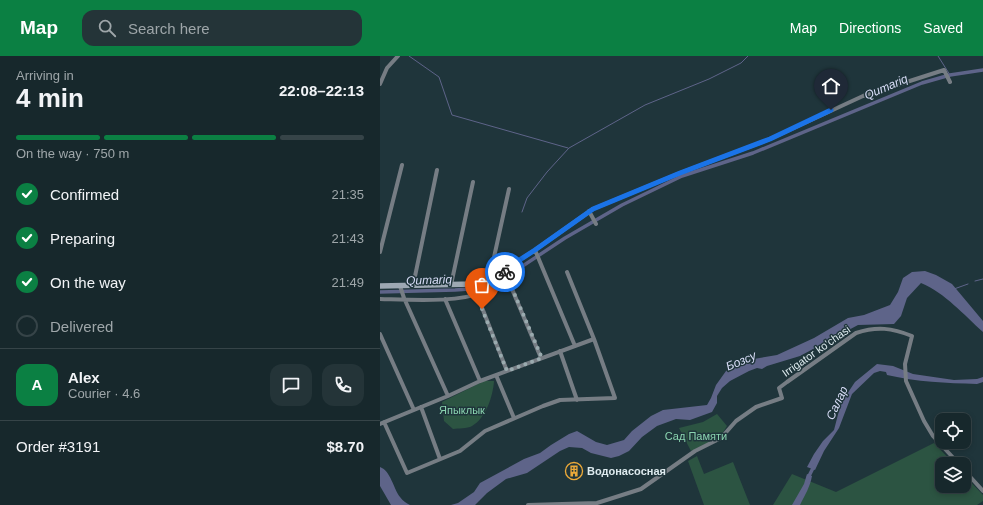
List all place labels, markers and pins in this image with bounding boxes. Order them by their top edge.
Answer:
pin [814,69,848,110]
pin [465,268,499,309]
building icon: Водонасосная [564,461,584,481]
place label: Водонасосная [587,465,666,477]

